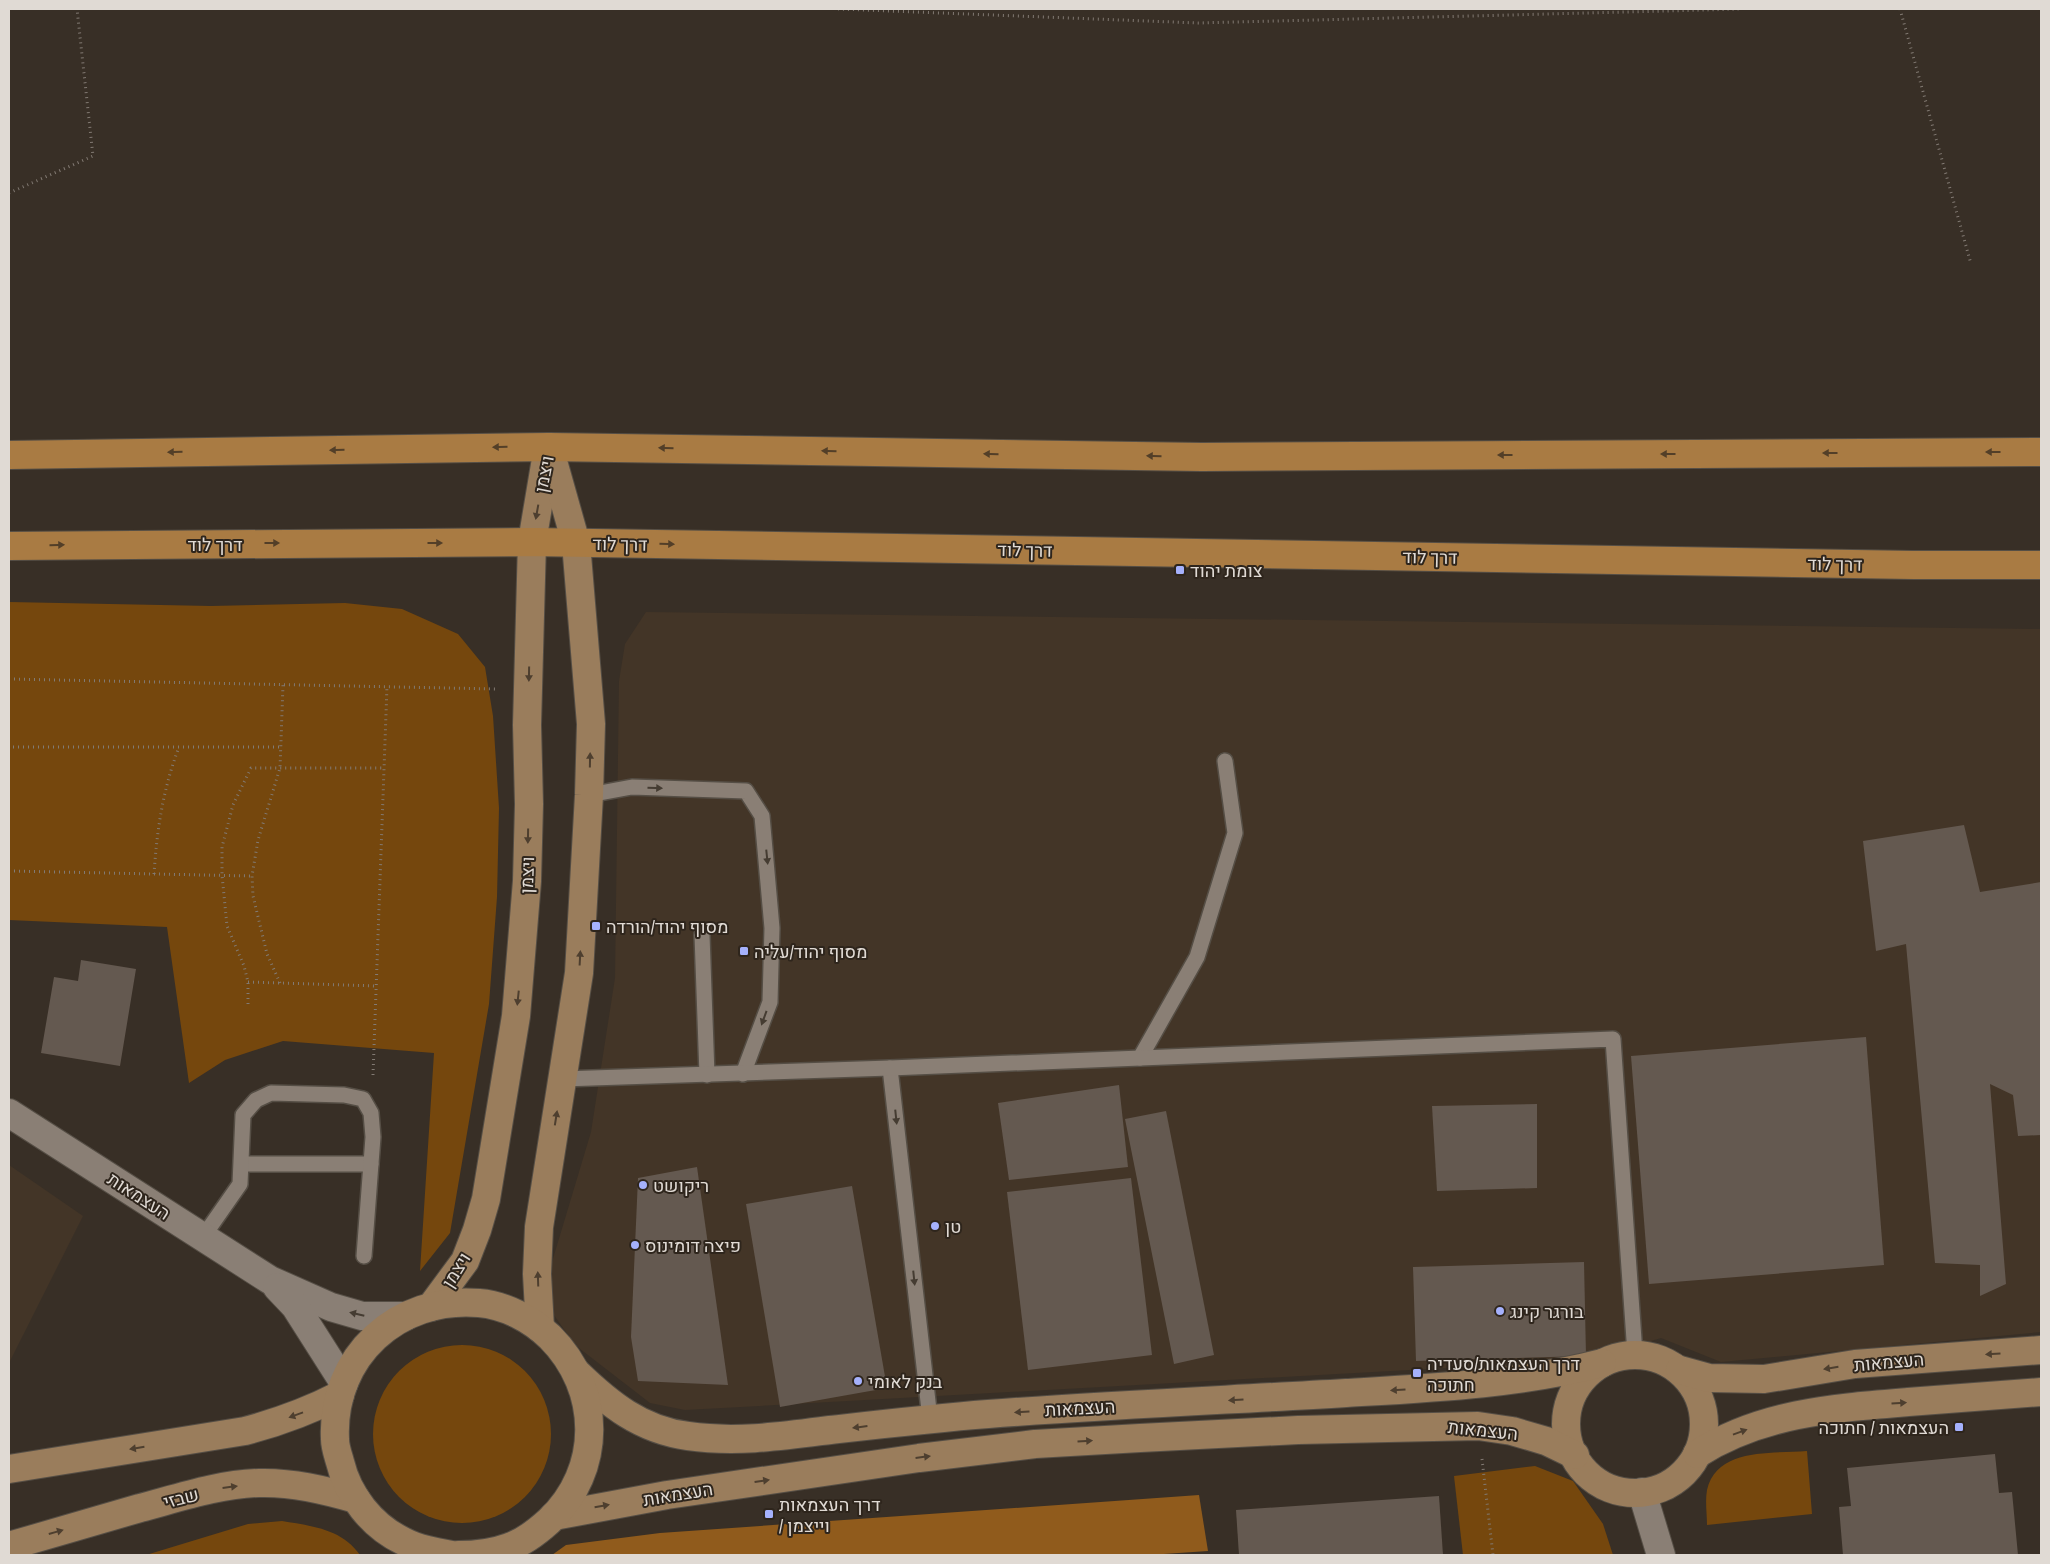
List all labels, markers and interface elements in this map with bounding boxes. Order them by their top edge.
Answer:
one-way arrow [492,443,508,451]
one-way arrow [658,444,674,452]
one-way arrow [329,446,345,454]
one-way arrow [820,447,836,455]
one-way arrow [167,448,183,456]
one-way arrow [1984,448,2000,456]
one-way arrow [983,449,999,457]
one-way arrow [1822,449,1838,457]
one-way arrow [1659,450,1675,458]
one-way arrow [1497,451,1513,459]
one-way arrow [1145,452,1161,460]
street label: ויצמן [528,453,560,495]
one-way arrow [533,504,541,520]
street label: דרך לוד [592,531,648,557]
street label: דרך לוד [187,532,243,557]
street label: דרך לוד [997,537,1053,563]
one-way arrow [265,539,281,547]
one-way arrow [427,539,443,547]
one-way arrow [50,541,66,549]
one-way arrow [660,541,676,549]
street label: דרך לוד [1402,544,1458,570]
street label: דרך לוד [1807,551,1863,577]
place label: צומת יהוד [1190,558,1263,583]
marker: צומת יהוד [1174,564,1186,576]
one-way arrow [524,666,532,682]
one-way arrow [586,752,594,768]
one-way arrow [647,784,663,792]
one-way arrow [524,829,532,845]
one-way arrow [763,850,771,866]
street label: ויצמן [514,856,540,894]
place label: מסוף יהוד/הורדה [606,914,728,939]
marker: מסוף יהוד/הורדה [590,920,602,932]
place label: מסוף יהוד/עליה [754,939,867,964]
marker: מסוף יהוד/עליה [738,945,750,957]
one-way arrow [576,949,584,965]
one-way arrow [513,991,521,1007]
one-way arrow [760,1011,767,1026]
one-way arrow [892,1109,900,1125]
one-way arrow [553,1110,561,1126]
street label: העצמאות [103,1166,175,1226]
place label: ריקושט [653,1173,709,1198]
marker: ריקושט [637,1179,649,1191]
place label: טן [945,1214,961,1239]
marker: טן [929,1220,941,1232]
place label: פיצה דומינוס [645,1233,741,1258]
marker: פיצה דומינוס [629,1239,641,1251]
street label: ויצמן [436,1248,476,1292]
one-way arrow [533,1271,541,1287]
one-way arrow [910,1271,918,1287]
place label: בורגר קינג [1510,1299,1584,1324]
marker: בורגר קינג [1494,1305,1506,1317]
one-way arrow [350,1310,365,1318]
street label: העצמאות [1853,1346,1925,1378]
one-way arrow [1984,1350,2000,1358]
place label: דרך העצמאות/סעדיה חתוכה [1427,1351,1580,1397]
one-way arrow [1822,1365,1838,1373]
marker: דרך העצמאות/סעדיה חתוכה [1411,1367,1423,1379]
place label: בנק לאומי [868,1369,943,1394]
marker: בנק לאומי [852,1375,864,1387]
one-way arrow [1390,1386,1406,1394]
street label: העצמאות [1044,1394,1116,1422]
one-way arrow [1228,1396,1244,1404]
one-way arrow [1891,1399,1907,1407]
one-way arrow [1013,1408,1029,1416]
one-way arrow [288,1412,303,1420]
street label: העצמאות [1447,1414,1519,1446]
place label: העצמאות / חתוכה [1819,1415,1949,1440]
marker: העצמאות / חתוכה [1953,1421,1965,1433]
one-way arrow [852,1423,868,1431]
one-way arrow [1733,1428,1748,1436]
one-way arrow [1077,1437,1093,1445]
one-way arrow [129,1445,145,1453]
one-way arrow [915,1453,931,1461]
street label: העצמאות [641,1476,715,1512]
one-way arrow [755,1477,771,1485]
street label: שבזי [161,1482,201,1514]
one-way arrow [222,1483,238,1491]
place label: דרך העצמאות / וייצמן [779,1492,881,1538]
one-way arrow [594,1502,610,1510]
marker: דרך העצמאות / וייצמן [763,1508,775,1520]
one-way arrow [48,1528,63,1536]

